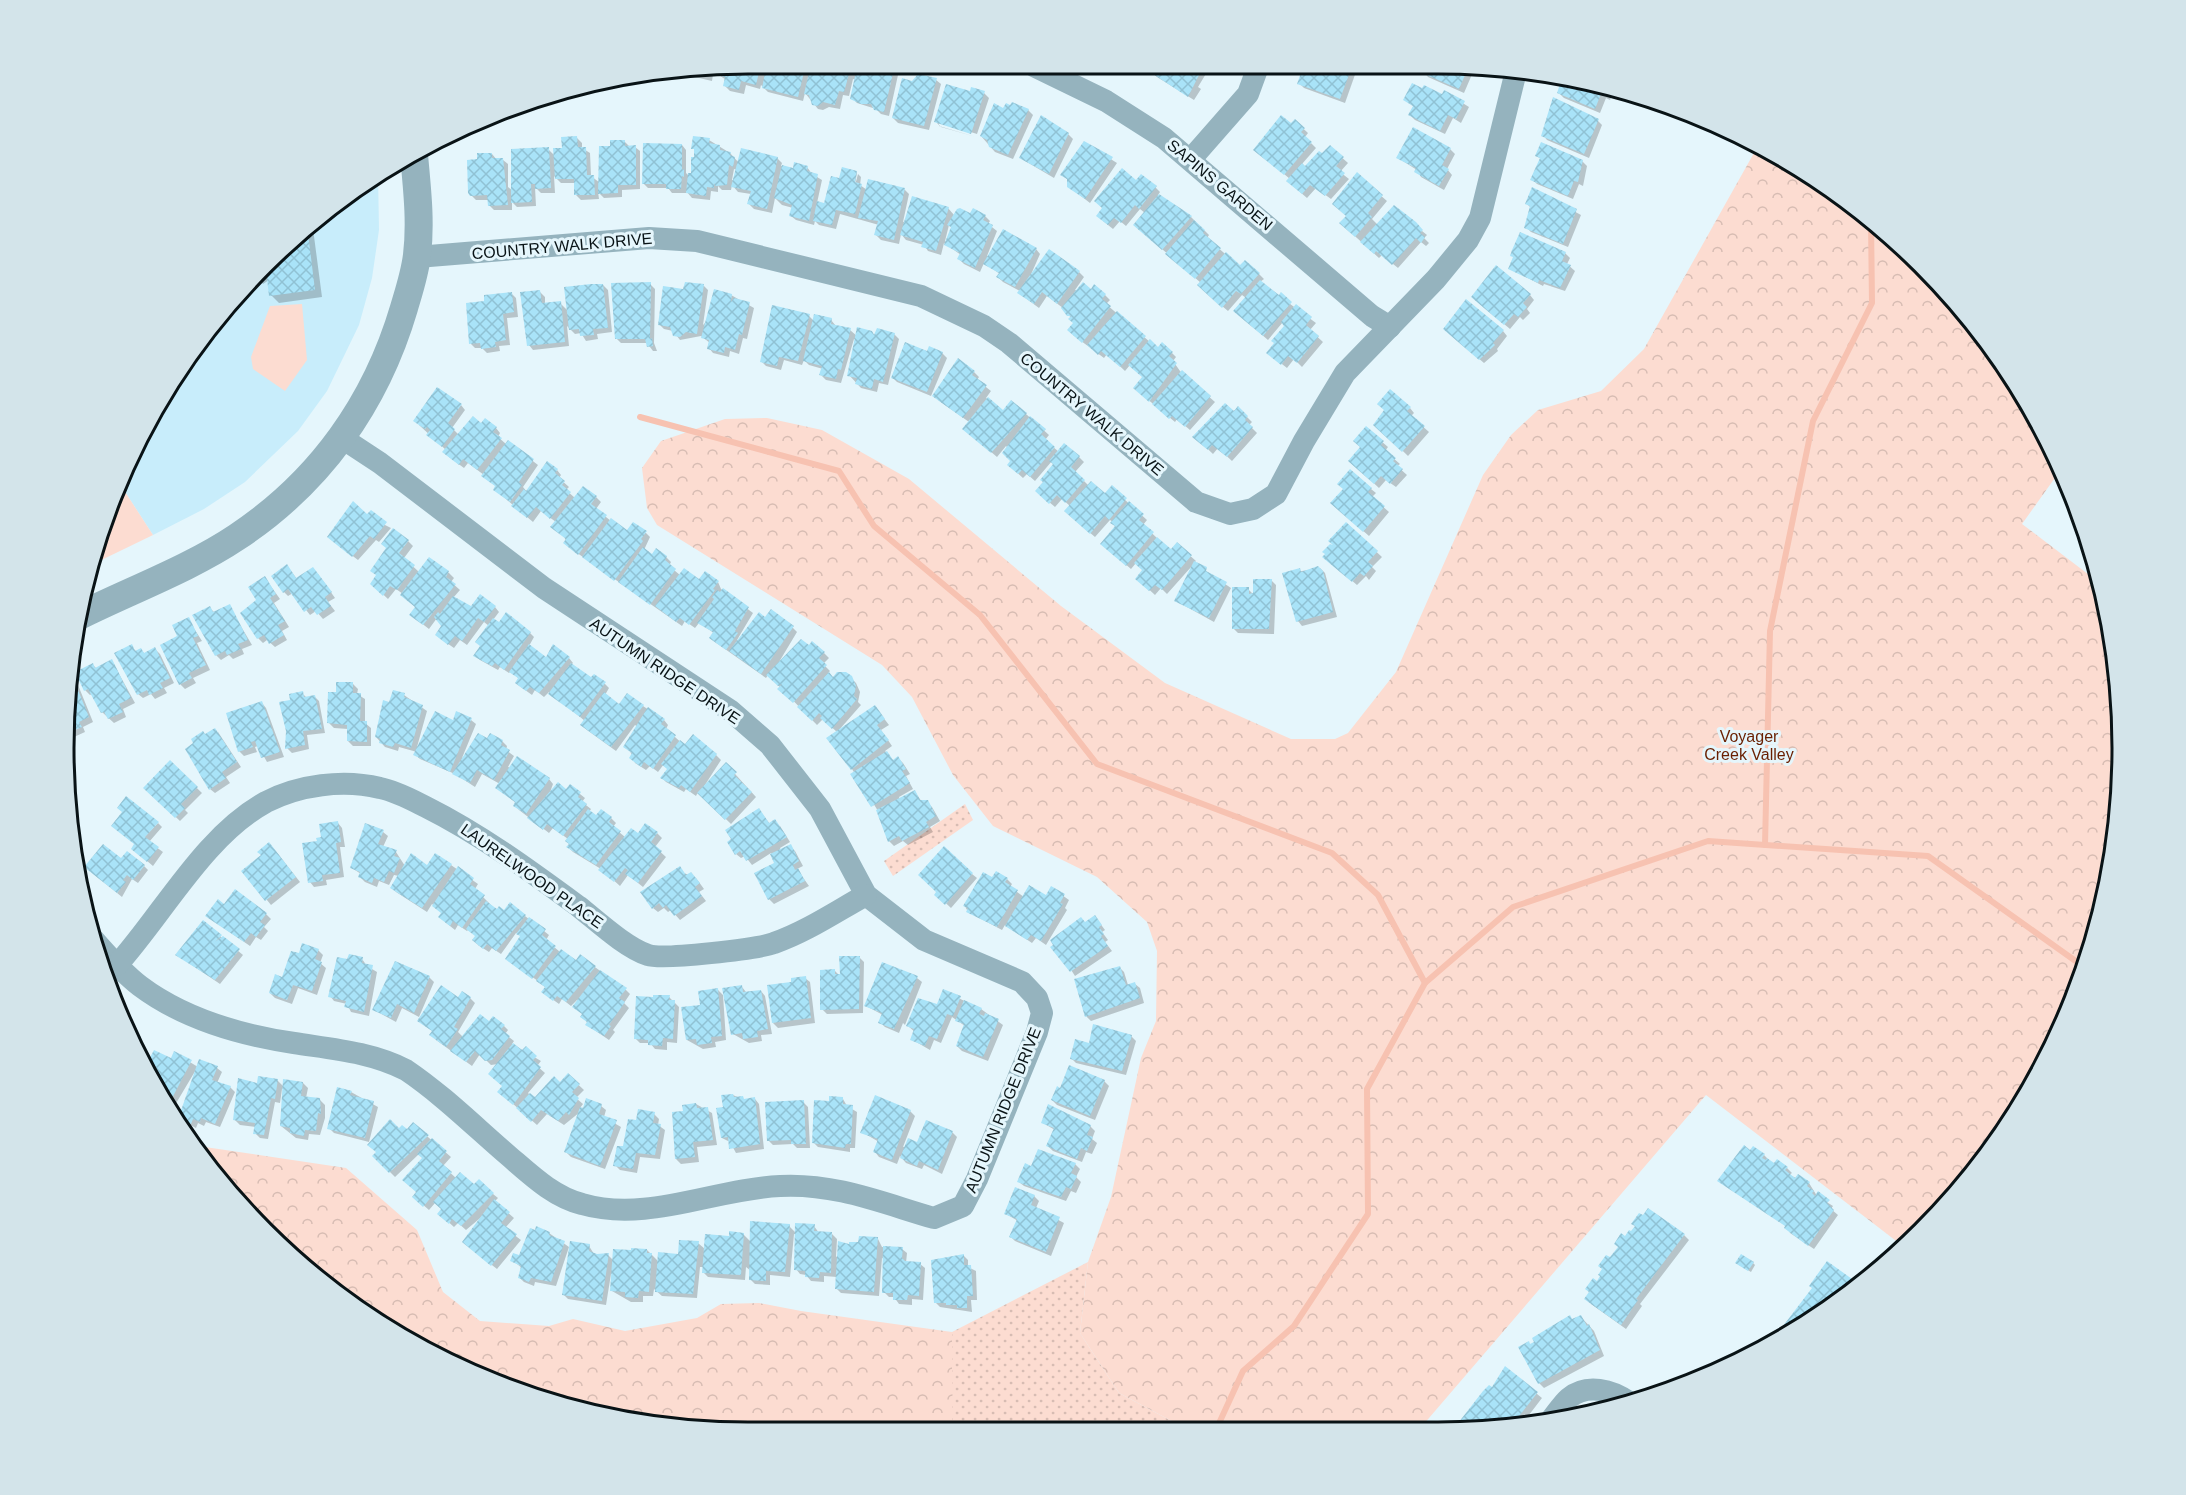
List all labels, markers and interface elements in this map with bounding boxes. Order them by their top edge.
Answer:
street label: SAPINS GARDEN [1164,136,1276,234]
street label: COUNTRY WALK DRIVE [471,230,653,262]
street label: COUNTRY WALK DRIVE [1017,349,1167,479]
street label: AUTUMN RIDGE DRIVE [587,614,743,728]
park label: Voyager Creek Valley [1704,728,1794,763]
street label: LAURELWOOD PLACE [458,820,606,932]
street label: AUTUMN RIDGE DRIVE [962,1025,1044,1195]

